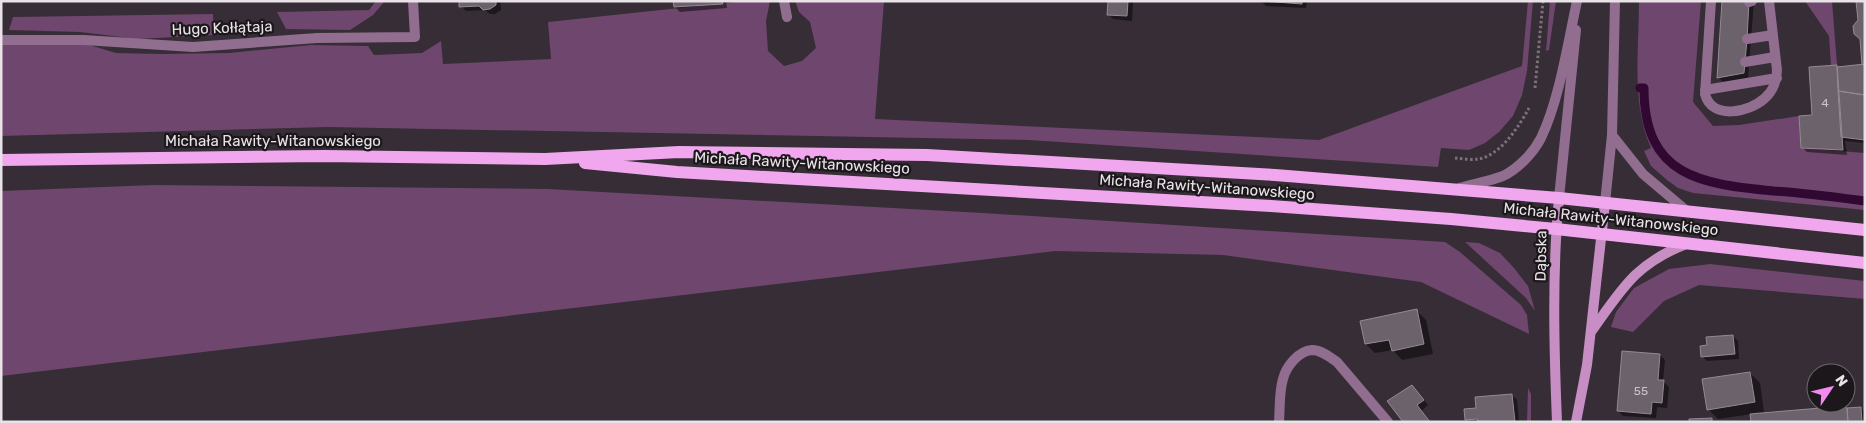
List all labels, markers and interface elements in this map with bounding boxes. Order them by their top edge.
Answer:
street label: Hugo Kołłątaja [171,17,273,39]
house number: 4 [1821,96,1829,110]
street label: Michała Rawity-Witanowskiego [165,132,381,150]
street label: Michała Rawity-Witanowskiego [694,148,910,178]
street label: Michała Rawity-Witanowskiego [1099,170,1315,204]
street label: Michała Rawity-Witanowskiego [1503,199,1719,239]
street label: Dąbska [1532,230,1550,282]
north arrow [1806,363,1856,413]
text: N [1831,372,1851,390]
house number: 55 [1634,384,1648,398]

